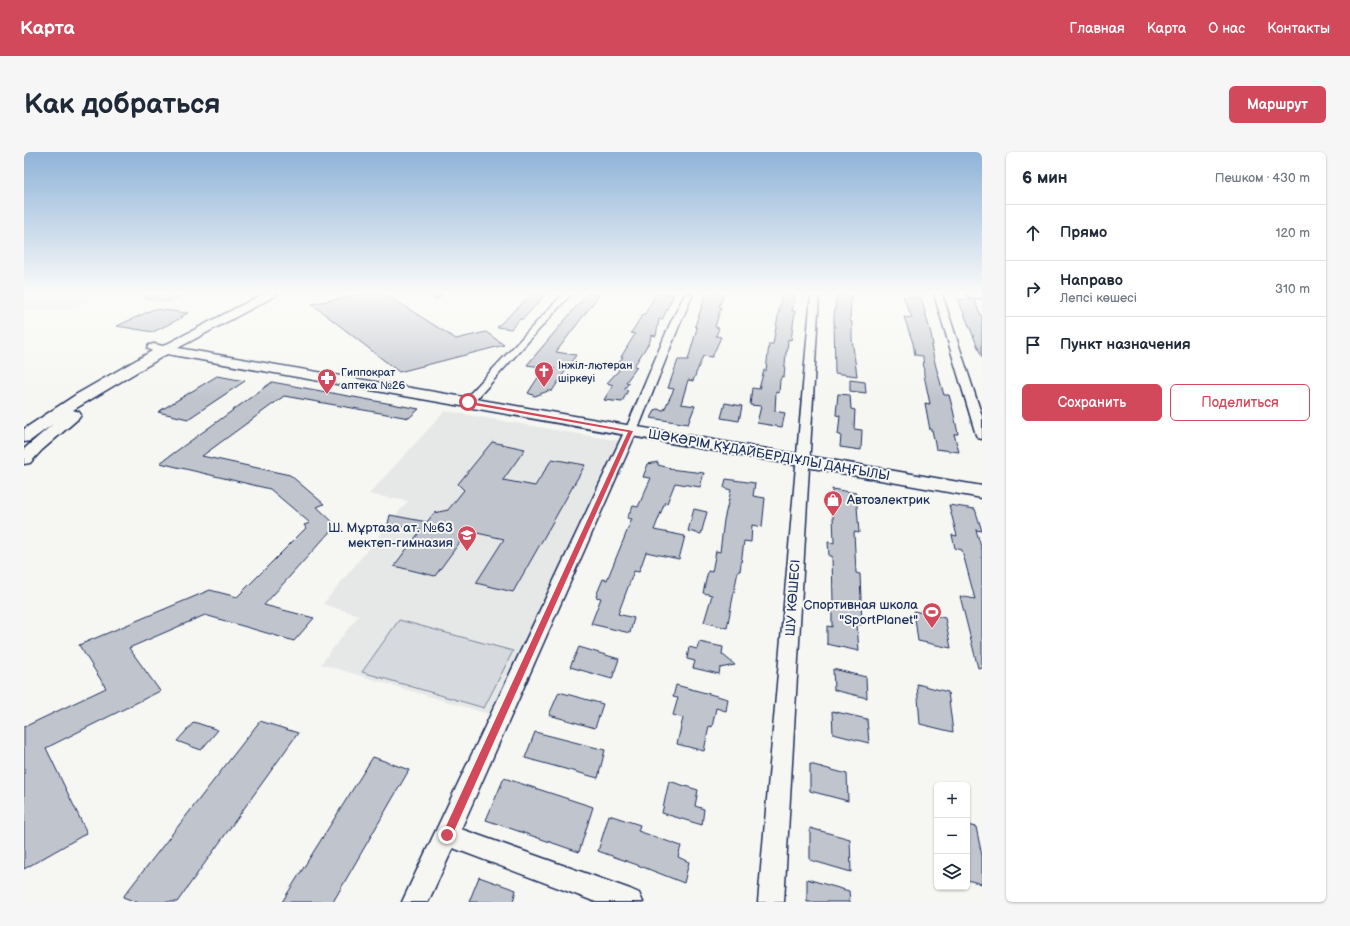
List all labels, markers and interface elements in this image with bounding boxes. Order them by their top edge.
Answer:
text: Карта [20,17,74,40]
text: Главная [1070,20,1125,37]
text: Карта [1147,20,1186,37]
text: О нас [1208,20,1245,37]
text: Контакты [1267,20,1330,37]
button: Маршрут [1229,86,1326,123]
text: Как добраться [24,88,221,121]
text: 6 мин [1022,168,1068,188]
text: Пешком · 430 m [1215,170,1310,186]
icon: ahead [1022,222,1044,244]
text: Прямо [1060,223,1107,242]
text: 120 m [1275,225,1310,241]
text: Направо [1060,271,1123,290]
icon: right [1022,278,1044,300]
text: 310 m [1275,281,1310,297]
text: Лепсі көшесі [1060,290,1137,306]
icon: arrive [1022,334,1044,356]
text: Пункт назначения [1060,335,1191,354]
place label: Інжіл-лютеран шіркеуі [558,359,632,385]
church icon: Інжіл-лютеран шіркеуі [533,360,555,388]
place label: Гиппократ аптека №26 [341,366,406,392]
pharmacy icon: Гиппократ аптека №26 [316,367,338,395]
button: Сохранить [1022,384,1162,421]
button: Поделиться [1170,384,1310,421]
route start [459,393,477,411]
street label: ШӘКӘРІМ ҚҰДАЙБЕРДІҰЛЫ ДАҢҒЫЛЫ [647,426,891,484]
shop icon: Автоэлектрик [822,489,844,517]
place label: Автоэлектрик [846,492,930,508]
place label: Ш. Мұртаза ат. №63 мектеп-гимназия [328,520,453,551]
school or university icon: Ш. Мұртаза ат. №63 мектеп-гимназия [456,524,478,552]
street label: ШУ КӨШЕСІ [782,559,804,637]
place label: Спортивная школа "SportPlanet" [804,597,918,628]
sports icon: Спортивная школа "SportPlanet" [921,601,943,629]
map controls [934,782,970,890]
button: + [934,782,970,818]
button: − [934,818,970,854]
route end [438,826,456,844]
button: layers [934,854,970,890]

